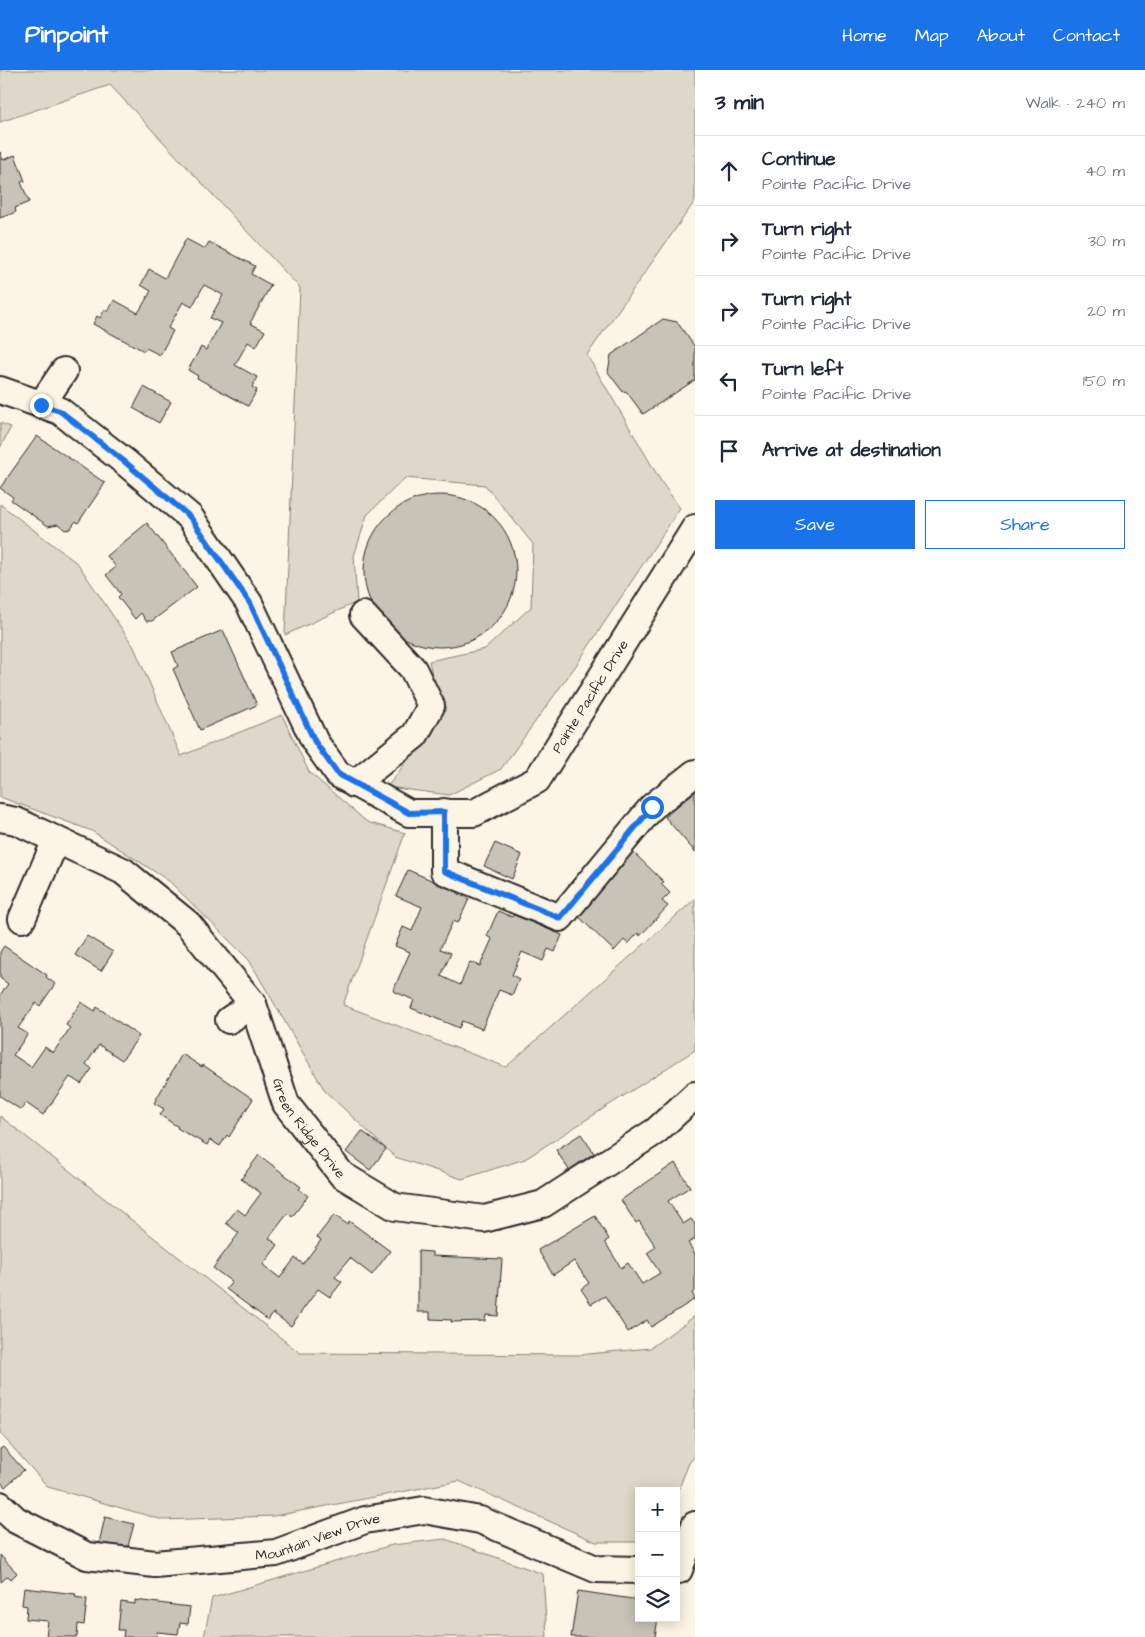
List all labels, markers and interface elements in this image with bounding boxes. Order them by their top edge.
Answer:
text: Pinpoint [25,18,108,52]
text: Home [842,23,887,48]
text: Map [915,23,949,48]
text: About [977,23,1025,48]
text: Contact [1053,23,1120,48]
text: 3 min [715,88,764,117]
text: Walk · 240 m [1025,92,1125,114]
text: Continue [762,146,836,173]
icon: ahead [715,157,743,185]
text: 40 m [1085,160,1125,182]
text: Pointe Pacific Drive [762,173,911,195]
text: Turn right [762,216,851,243]
icon: right [715,227,743,255]
text: 30 m [1088,230,1125,252]
text: Pointe Pacific Drive [762,243,911,265]
text: Turn right [762,286,851,313]
icon: right [715,297,743,325]
text: 20 m [1087,300,1125,322]
text: Pointe Pacific Drive [762,313,911,335]
text: Turn left [762,356,843,383]
icon: left [715,367,743,395]
text: 150 m [1083,370,1125,392]
text: Pointe Pacific Drive [762,383,911,405]
route end [30,394,53,417]
icon: arrive [715,437,743,465]
text: Arrive at destination [762,437,941,464]
button: Save [715,500,915,549]
button: Share [925,500,1125,549]
street label: Pointe Pacific Drive [547,636,634,757]
route start [641,796,664,819]
street label: Green Ridge Drive [267,1076,350,1183]
map controls [635,1487,680,1622]
button: + [635,1487,680,1532]
street label: Mountain View Drive [255,1509,382,1566]
button: − [635,1532,680,1577]
button: layers [635,1577,680,1622]

